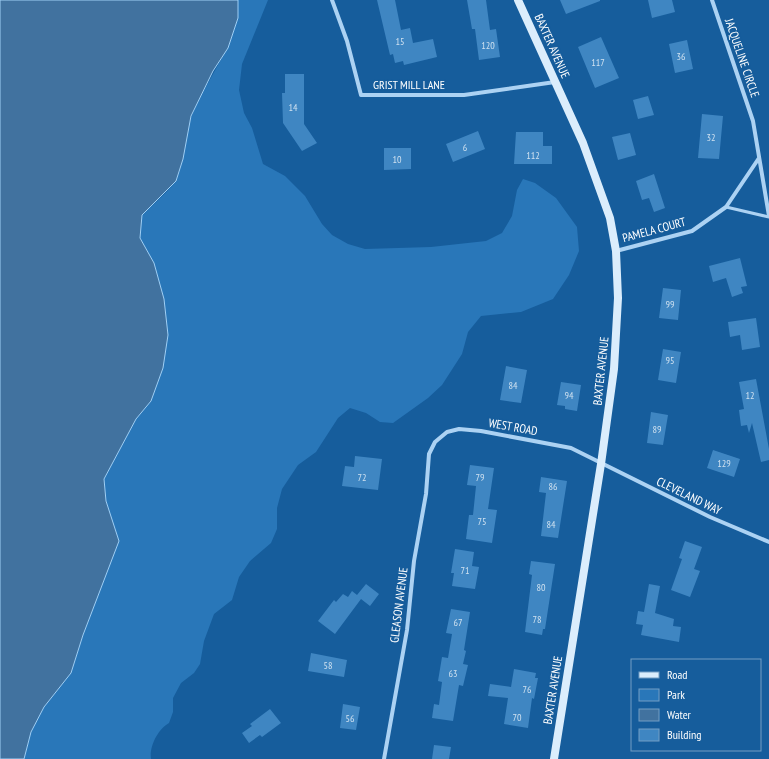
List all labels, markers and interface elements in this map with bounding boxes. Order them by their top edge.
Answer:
street label: BAXTER AVENUE [532,11,573,80]
street label: JACQUELINE CIRCLE [722,15,763,99]
house number: 15 [396,35,405,48]
house number: 120 [481,39,495,52]
house number: 36 [677,50,686,63]
house number: 117 [591,56,605,69]
street label: GRIST MILL LANE [373,77,445,92]
house number: 14 [289,101,298,114]
house number: 32 [707,131,716,144]
house number: 6 [463,141,468,154]
house number: 112 [526,149,540,162]
house number: 10 [393,153,402,166]
street label: PAMELA COURT [621,214,688,245]
house number: 99 [666,298,675,311]
street label: BAXTER AVENUE [589,336,612,406]
house number: 95 [666,354,675,367]
house number: 84 [509,379,518,392]
house number: 94 [565,389,574,402]
house number: 12 [746,389,755,402]
street label: WEST ROAD [487,415,539,438]
house number: 89 [653,423,662,436]
house number: 129 [717,457,731,470]
house number: 72 [358,471,367,484]
house number: 79 [476,471,485,484]
street label: CLEVELAND WAY [654,473,725,518]
house number: 86 [549,480,558,493]
house number: 75 [478,515,487,528]
house number: 84 [547,518,556,531]
house number: 71 [461,564,470,577]
street label: GLEASON AVENUE [386,566,411,644]
house number: 80 [537,581,546,594]
house number: 78 [533,613,542,626]
house number: 67 [454,616,463,629]
street label: BAXTER AVENUE [540,655,565,725]
house number: 58 [324,659,333,672]
legend [631,659,761,751]
house number: 63 [449,667,458,680]
text: Road [667,667,687,682]
house number: 76 [523,683,532,696]
text: Park [667,687,685,702]
text: Water [667,707,692,722]
house number: 70 [513,711,522,724]
house number: 56 [346,712,355,725]
text: Building [667,727,702,742]

